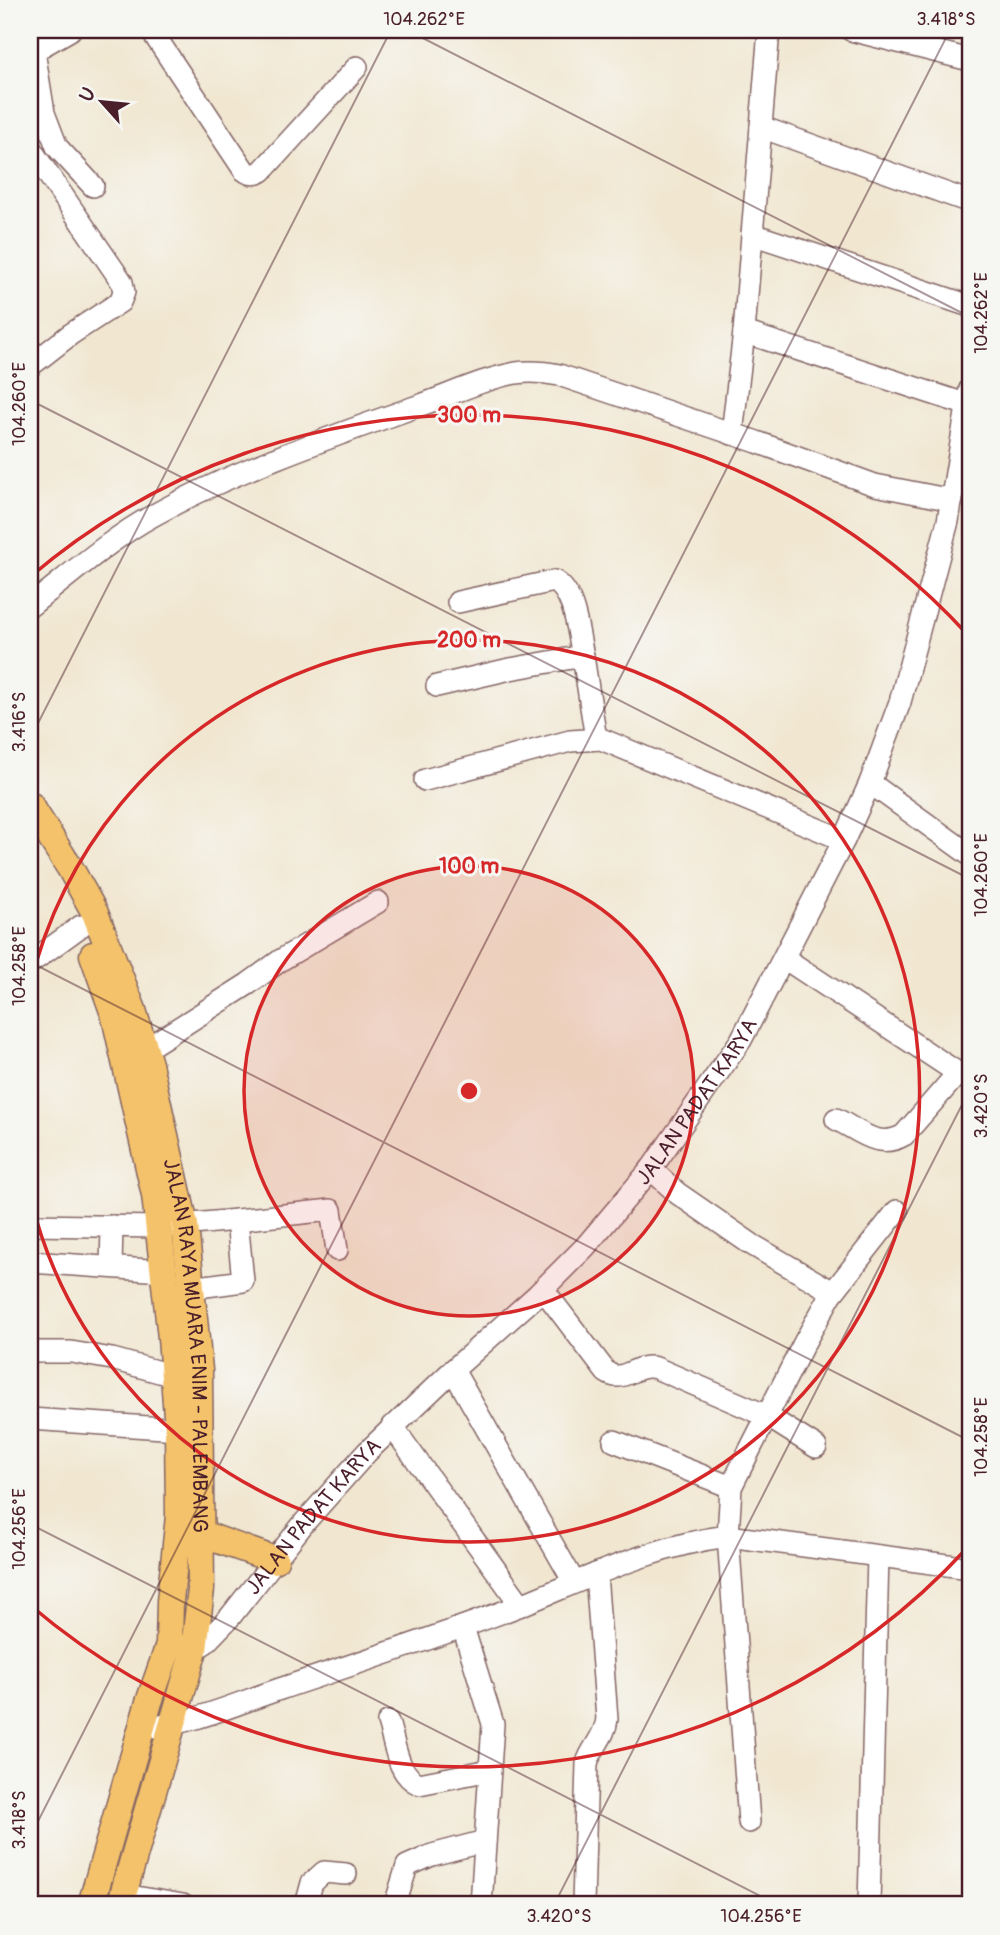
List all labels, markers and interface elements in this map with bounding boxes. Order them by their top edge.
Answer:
text: 104.262°E [383,8,465,31]
text: 3.418°S [917,8,975,31]
north arrow [66,66,136,136]
text: U [74,84,101,106]
text: 104.262°E [970,272,993,354]
text: 104.260°E [8,362,31,446]
text: 300 m [437,402,501,429]
text: 200 m [437,627,501,654]
text: 3.416°S [8,692,31,752]
text: 104.260°E [970,833,993,917]
text: 100 m [439,853,499,880]
text: 104.258°E [8,926,31,1006]
street label: JALAN PADAT KARYA [630,1014,764,1191]
text: 3.420°S [970,1073,993,1139]
centre of rings [457,1079,481,1103]
street label: JALAN RAYA MUARA ENIM - PALEMBANG [157,1156,213,1533]
text: 104.258°E [970,1397,993,1477]
street label: JALAN PADAT KARYA [240,1433,387,1600]
text: 104.256°E [8,1488,31,1570]
text: 3.418°S [8,1791,31,1849]
text: 3.420°S [526,1905,592,1928]
text: 104.256°E [720,1905,802,1928]

